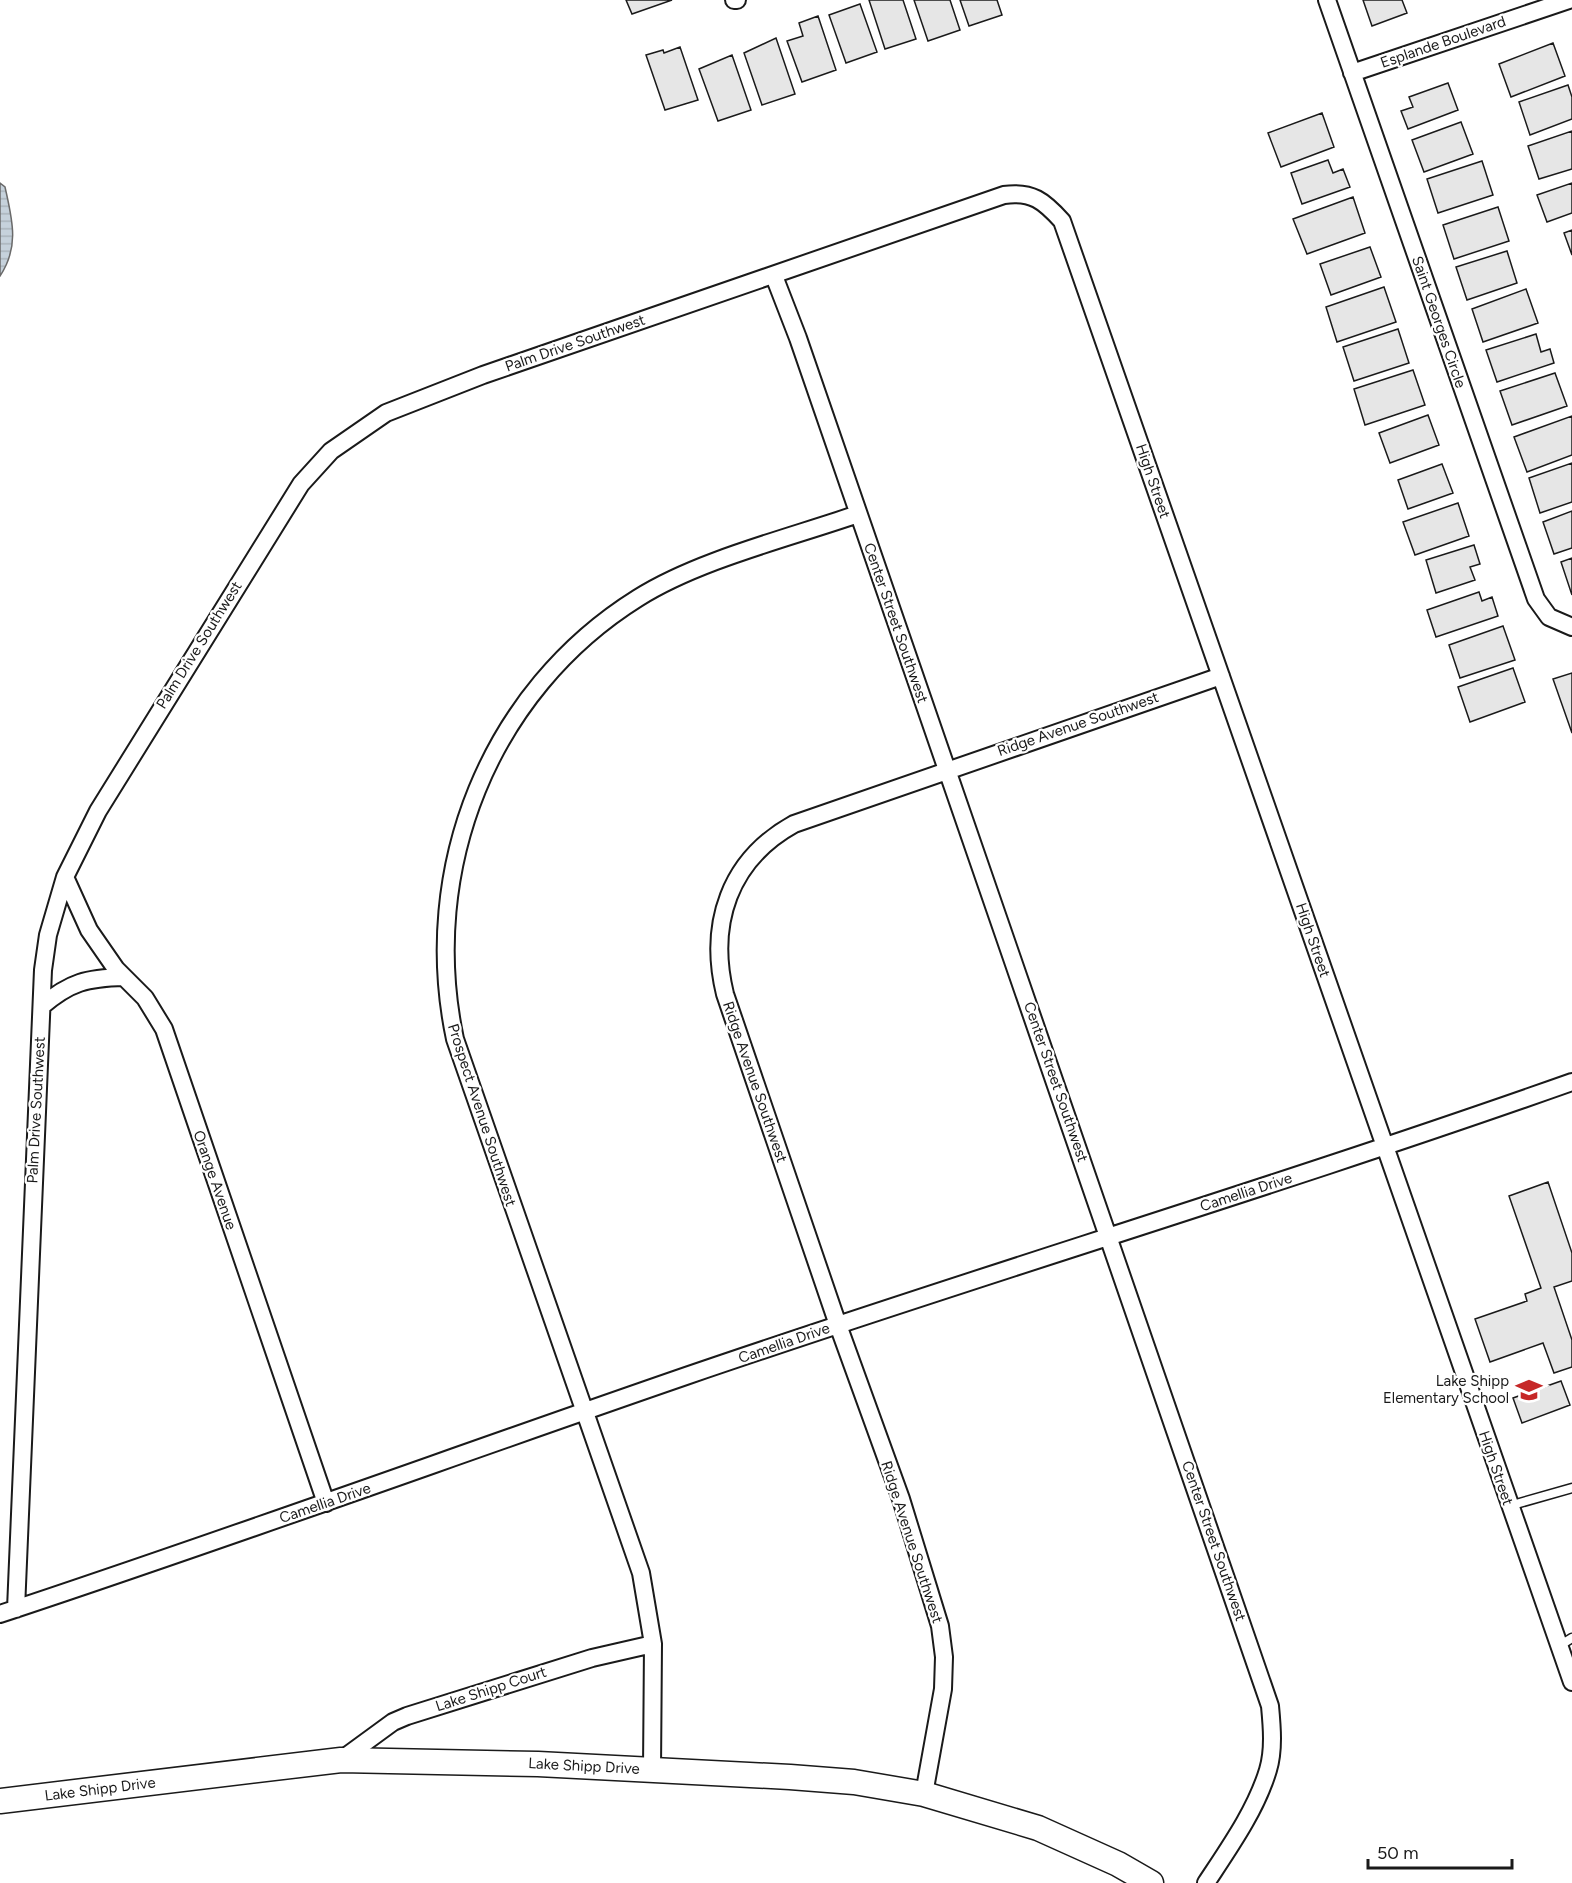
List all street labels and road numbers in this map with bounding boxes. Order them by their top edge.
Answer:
street label: Esplande Boulevard [1378,12,1508,72]
street label: Saint Georges Circle [1408,254,1470,390]
street label: Palm Drive Southwest [503,310,648,375]
street label: High Street [1132,441,1174,521]
street label: Center Street Southwest [860,540,932,706]
street label: Palm Drive Southwest [152,578,246,712]
street label: Ridge Avenue Southwest [995,688,1161,760]
street label: High Street [1292,900,1334,980]
street label: Ridge Avenue Southwest [719,999,791,1165]
street label: Center Street Southwest [1020,999,1092,1165]
street label: Prospect Avenue Southwest [444,1021,520,1209]
street label: Palm Drive Southwest [23,1036,49,1184]
street label: Orange Avenue [190,1128,240,1232]
street label: Camellia Drive [1198,1169,1294,1215]
street label: Camellia Drive [736,1319,832,1367]
street label: High Street [1475,1428,1517,1508]
street label: Center Street Southwest [1178,1458,1250,1624]
street label: Ridge Avenue Southwest [877,1459,947,1626]
street label: Camellia Drive [277,1479,373,1527]
street label: Lake Shipp Court [433,1662,549,1715]
street label: Lake Shipp Drive [528,1754,640,1778]
street label: Lake Shipp Drive [43,1773,157,1805]

